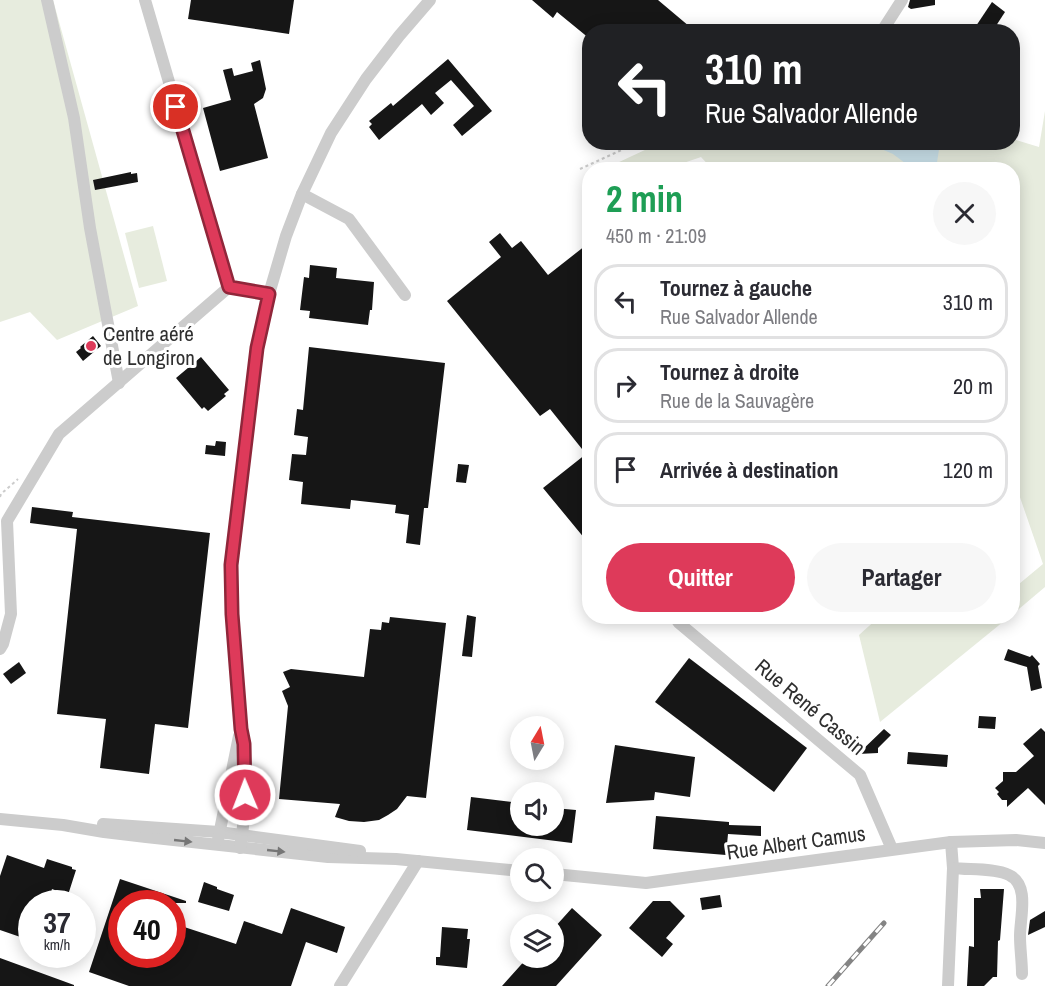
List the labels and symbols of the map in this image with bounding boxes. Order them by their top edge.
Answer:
pin [150,81,201,132]
place label: Centre aéré de Longiron [103,319,195,372]
marker: Centre aéré de Longiron [84,339,98,353]
street label: Rue René Cassin [749,652,872,761]
north arrow [510,716,564,770]
position arrow [213,763,277,827]
street label: Rue Albert Camus [725,818,867,867]
one-way arrow [174,836,193,846]
one-way arrow [266,846,285,856]
speed limit sign: 40 [108,890,186,968]

